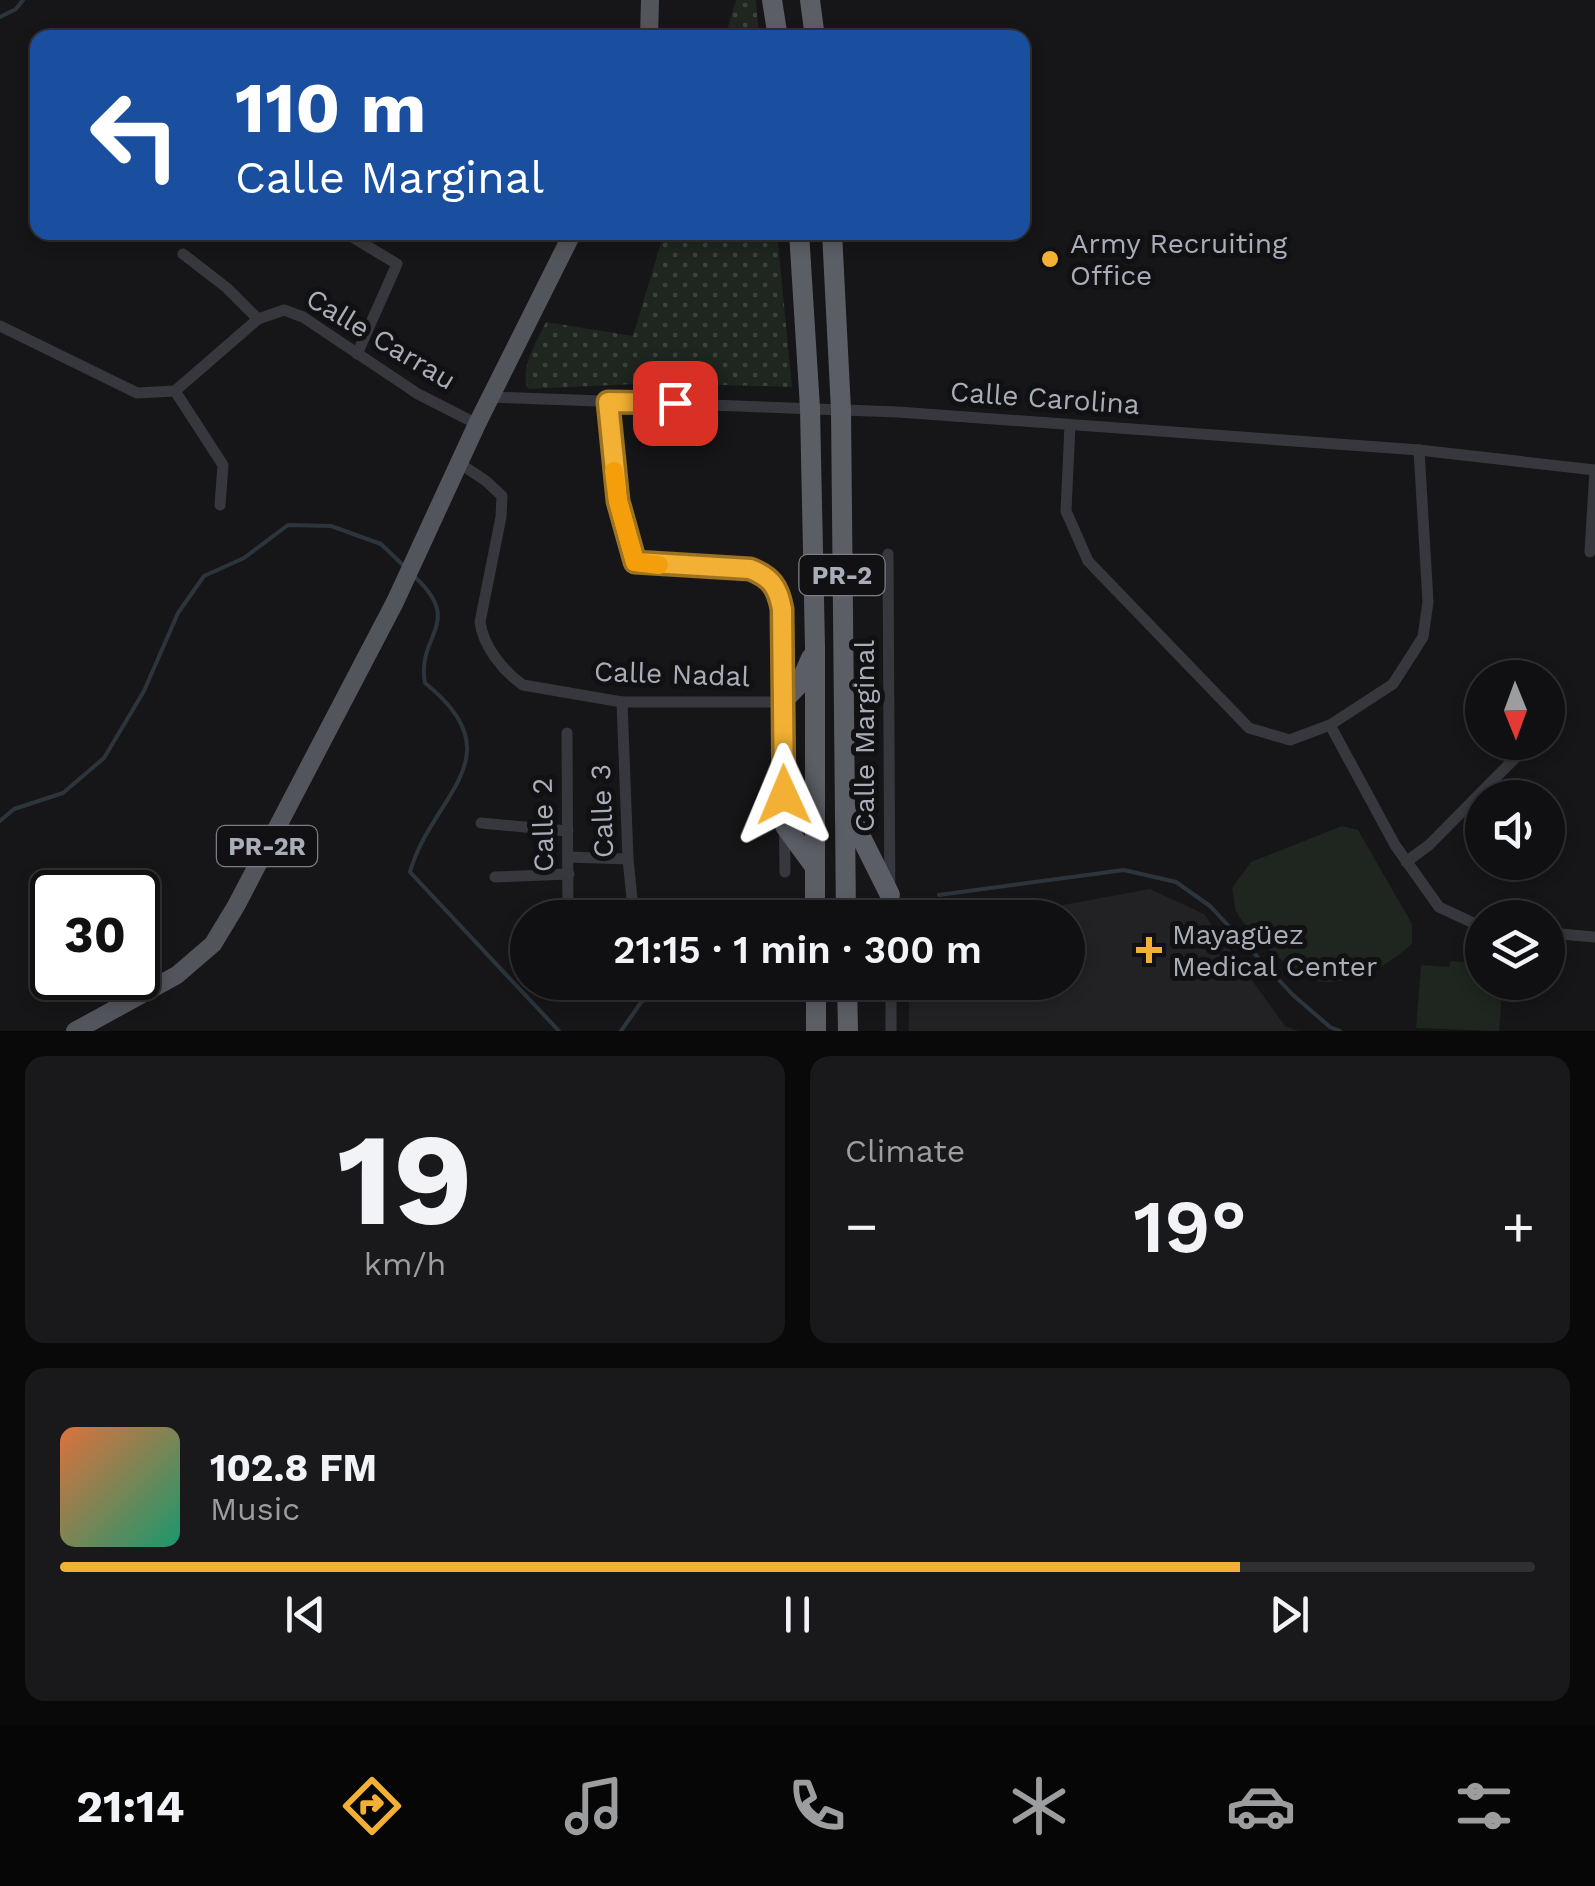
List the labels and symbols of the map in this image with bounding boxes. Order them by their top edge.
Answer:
place label: Army Recruiting Office [1070,227,1287,292]
marker: Army Recruiting Office [1039,248,1061,270]
street label: Calle Carrau [300,281,462,397]
pin [633,361,718,446]
street label: Calle Carolina [949,375,1141,421]
road number: PR-2 [800,555,884,595]
street label: Calle Marginal [848,639,881,832]
street label: Calle Nadal [593,655,751,693]
north arrow [1465,660,1565,760]
position arrow [732,743,836,847]
street label: Calle 3 [584,763,620,859]
street label: Calle 2 [526,778,560,872]
road number: PR-2R [217,826,317,866]
speed limit sign: 30 [30,870,160,1000]
place label: Mayagüez Medical Center [1172,918,1377,983]
marker: Mayagüez Medical Center [1136,937,1162,963]

